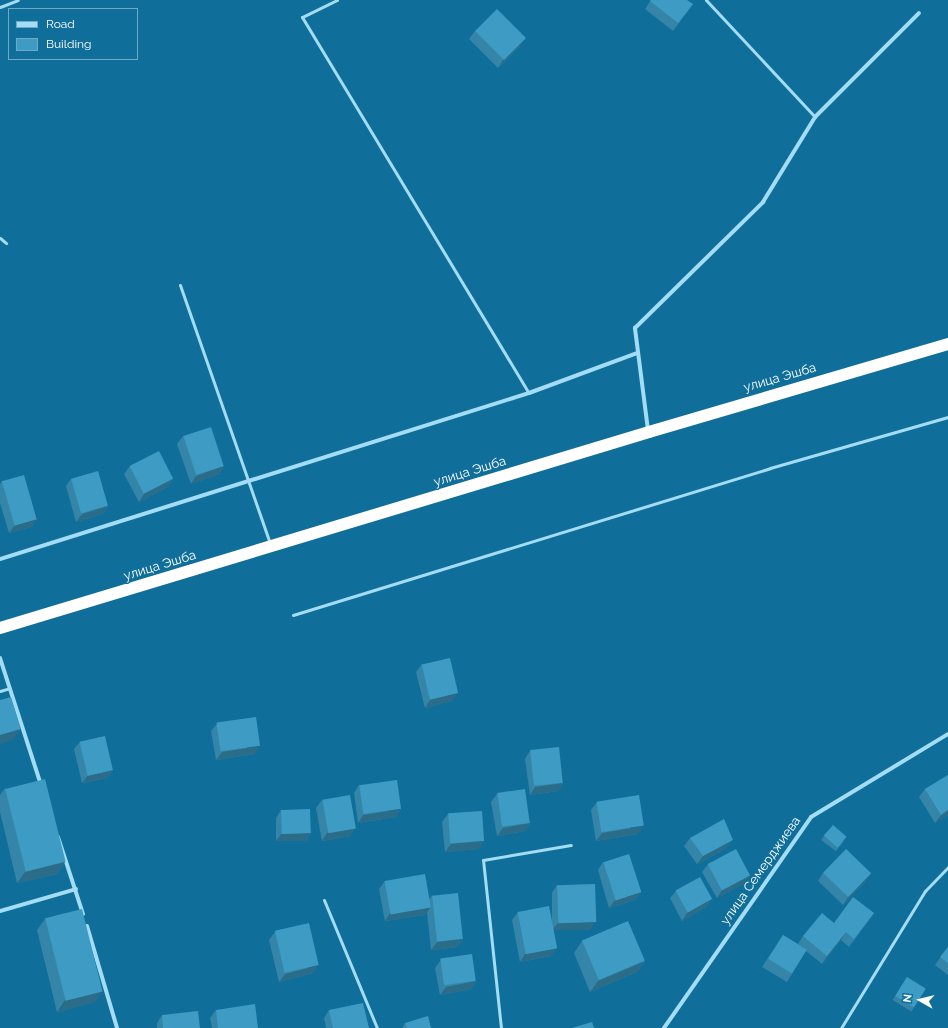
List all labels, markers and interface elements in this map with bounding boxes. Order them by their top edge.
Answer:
legend [8,8,138,60]
text: Road [46,17,75,31]
text: Building [46,37,92,51]
street label: улица Эшба [742,360,818,396]
street label: улица Эшба [432,454,508,490]
street label: улица Эшба [122,548,198,584]
street label: улица Семерджиева [718,814,804,928]
north arrow [900,980,940,1020]
text: N [901,993,915,1003]

